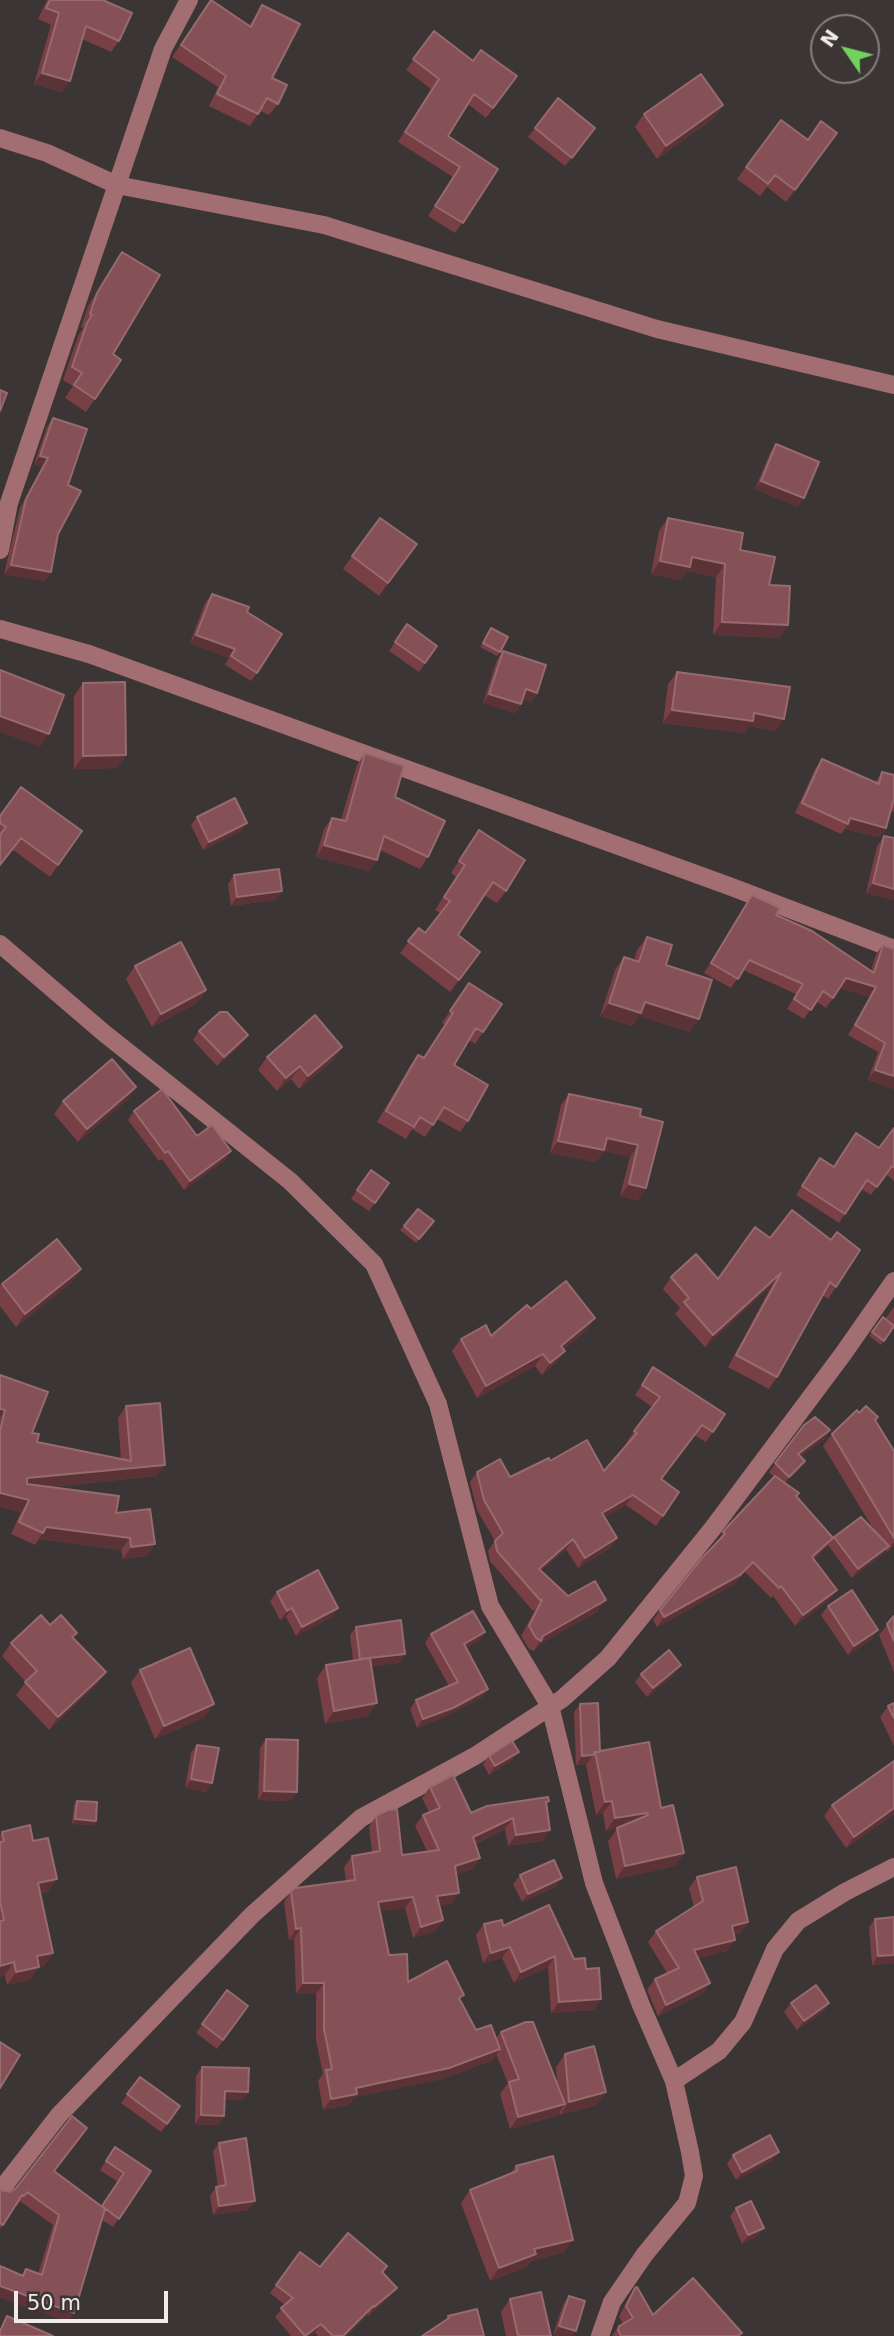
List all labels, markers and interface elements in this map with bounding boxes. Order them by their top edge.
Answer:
north arrow [810,14,880,84]
text: N [816,25,843,51]
scale bar [18,2276,172,2320]
text: 50 m [27,2291,81,2315]

